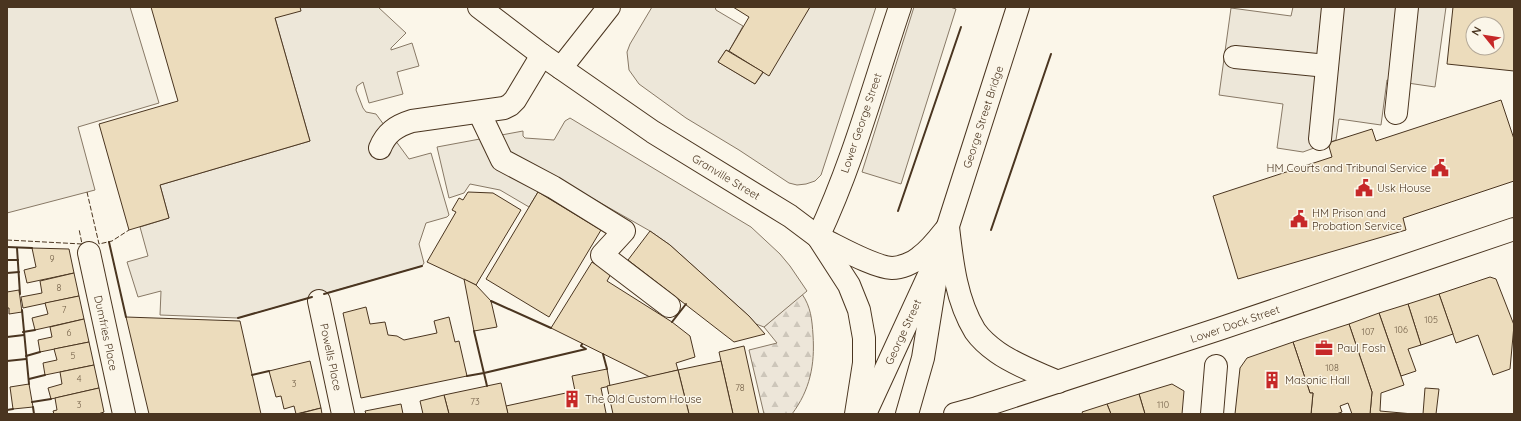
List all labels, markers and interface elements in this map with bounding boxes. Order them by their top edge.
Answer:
north arrow [1465,16,1505,56]
text: N [1468,24,1484,38]
street label: George Street Bridge [960,64,1006,170]
street label: Lower George Street [837,71,885,175]
street label: Granville Street [689,151,763,203]
public building icon: HM Courts and Tribunal Service [1430,158,1450,178]
place label: HM Courts and Tribunal Service [1267,161,1427,175]
public building icon: Usk House [1354,178,1374,198]
place label: Usk House [1377,181,1431,195]
place label: HM Prison and Probation Service [1312,206,1402,233]
public building icon: HM Prison and Probation Service [1289,209,1309,229]
house number: 9 [49,253,55,264]
house number: 8 [57,282,62,293]
street label: Dumfries Place [91,294,121,372]
street label: George Street [882,297,924,367]
street label: Lower Dock Street [1189,302,1282,346]
house number: 7 [62,304,67,315]
house number: 105 [1424,314,1438,325]
street label: Powells Place [317,322,345,392]
house number: 106 [1394,324,1408,335]
house number: 107 [1362,326,1375,337]
house number: 6 [67,327,72,338]
office icon: Paul Fosh [1314,338,1334,358]
place label: Paul Fosh [1337,341,1386,355]
house number: 5 [71,350,76,361]
house number: 108 [1325,362,1339,373]
building icon: Masonic Hall [1262,370,1282,390]
house number: 4 [77,373,82,384]
place label: Masonic Hall [1285,373,1350,387]
house number: 3 [292,378,297,389]
house number: 78 [735,382,745,393]
building icon: The Old Custom House [562,389,582,409]
place label: The Old Custom House [585,392,702,406]
house number: 73 [470,396,480,407]
house number: 3 [77,399,82,410]
house number: 110 [1157,399,1169,410]

